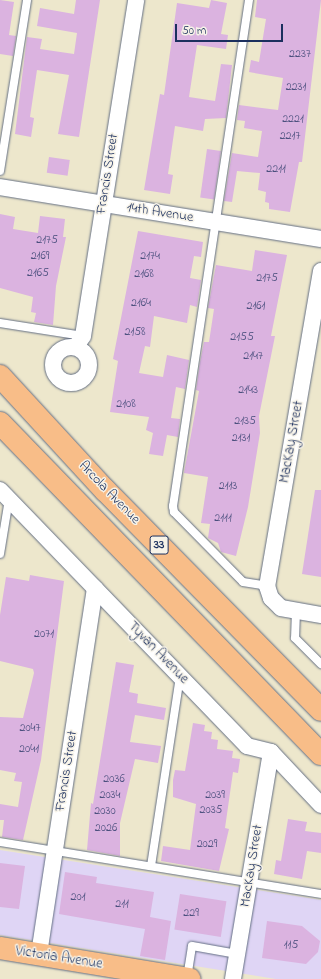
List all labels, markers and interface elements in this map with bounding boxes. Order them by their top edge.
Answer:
scale bar [177,16,285,42]
text: 50 m [182,22,206,40]
house number: 2237 [289,48,311,62]
house number: 2231 [286,81,306,95]
house number: 2221 [282,113,304,127]
house number: 2217 [280,130,300,144]
street label: Francis Street [93,132,123,216]
house number: 2211 [266,163,286,177]
street label: 14th Avenue [126,199,194,227]
house number: 2175 [36,234,58,248]
house number: 2169 [31,250,49,264]
house number: 2174 [140,250,160,264]
house number: 2165 [27,267,49,281]
house number: 2168 [134,268,154,282]
house number: 2175 [256,272,278,286]
house number: 2164 [131,297,151,311]
house number: 2161 [247,300,265,314]
house number: 2158 [124,326,146,340]
house number: 2155 [230,331,254,345]
house number: 2147 [243,350,263,364]
house number: 2143 [238,384,258,398]
house number: 2108 [116,398,136,412]
street label: MacKay Street [277,400,307,484]
house number: 2135 [234,415,256,429]
house number: 2131 [232,432,250,446]
street label: Arcola Avenue [75,458,143,528]
house number: 2113 [219,480,237,494]
house number: 2111 [214,512,232,526]
road number: 33 [149,534,169,556]
street label: Tyvan Avenue [124,618,192,688]
house number: 2071 [34,628,54,642]
house number: 2047 [19,722,41,736]
street label: Francis Street [52,729,82,813]
house number: 2041 [19,743,39,757]
house number: 2036 [103,773,125,787]
house number: 2034 [99,789,121,803]
house number: 2039 [205,789,225,803]
house number: 2035 [200,804,222,818]
house number: 2030 [94,805,116,819]
house number: 2026 [95,822,117,836]
street label: MacKay Street [237,824,267,908]
house number: 2029 [197,838,217,852]
house number: 201 [71,891,85,905]
house number: 211 [115,898,129,912]
house number: 229 [183,907,199,921]
house number: 115 [284,939,298,953]
street label: Victoria Avenue [14,943,104,973]

